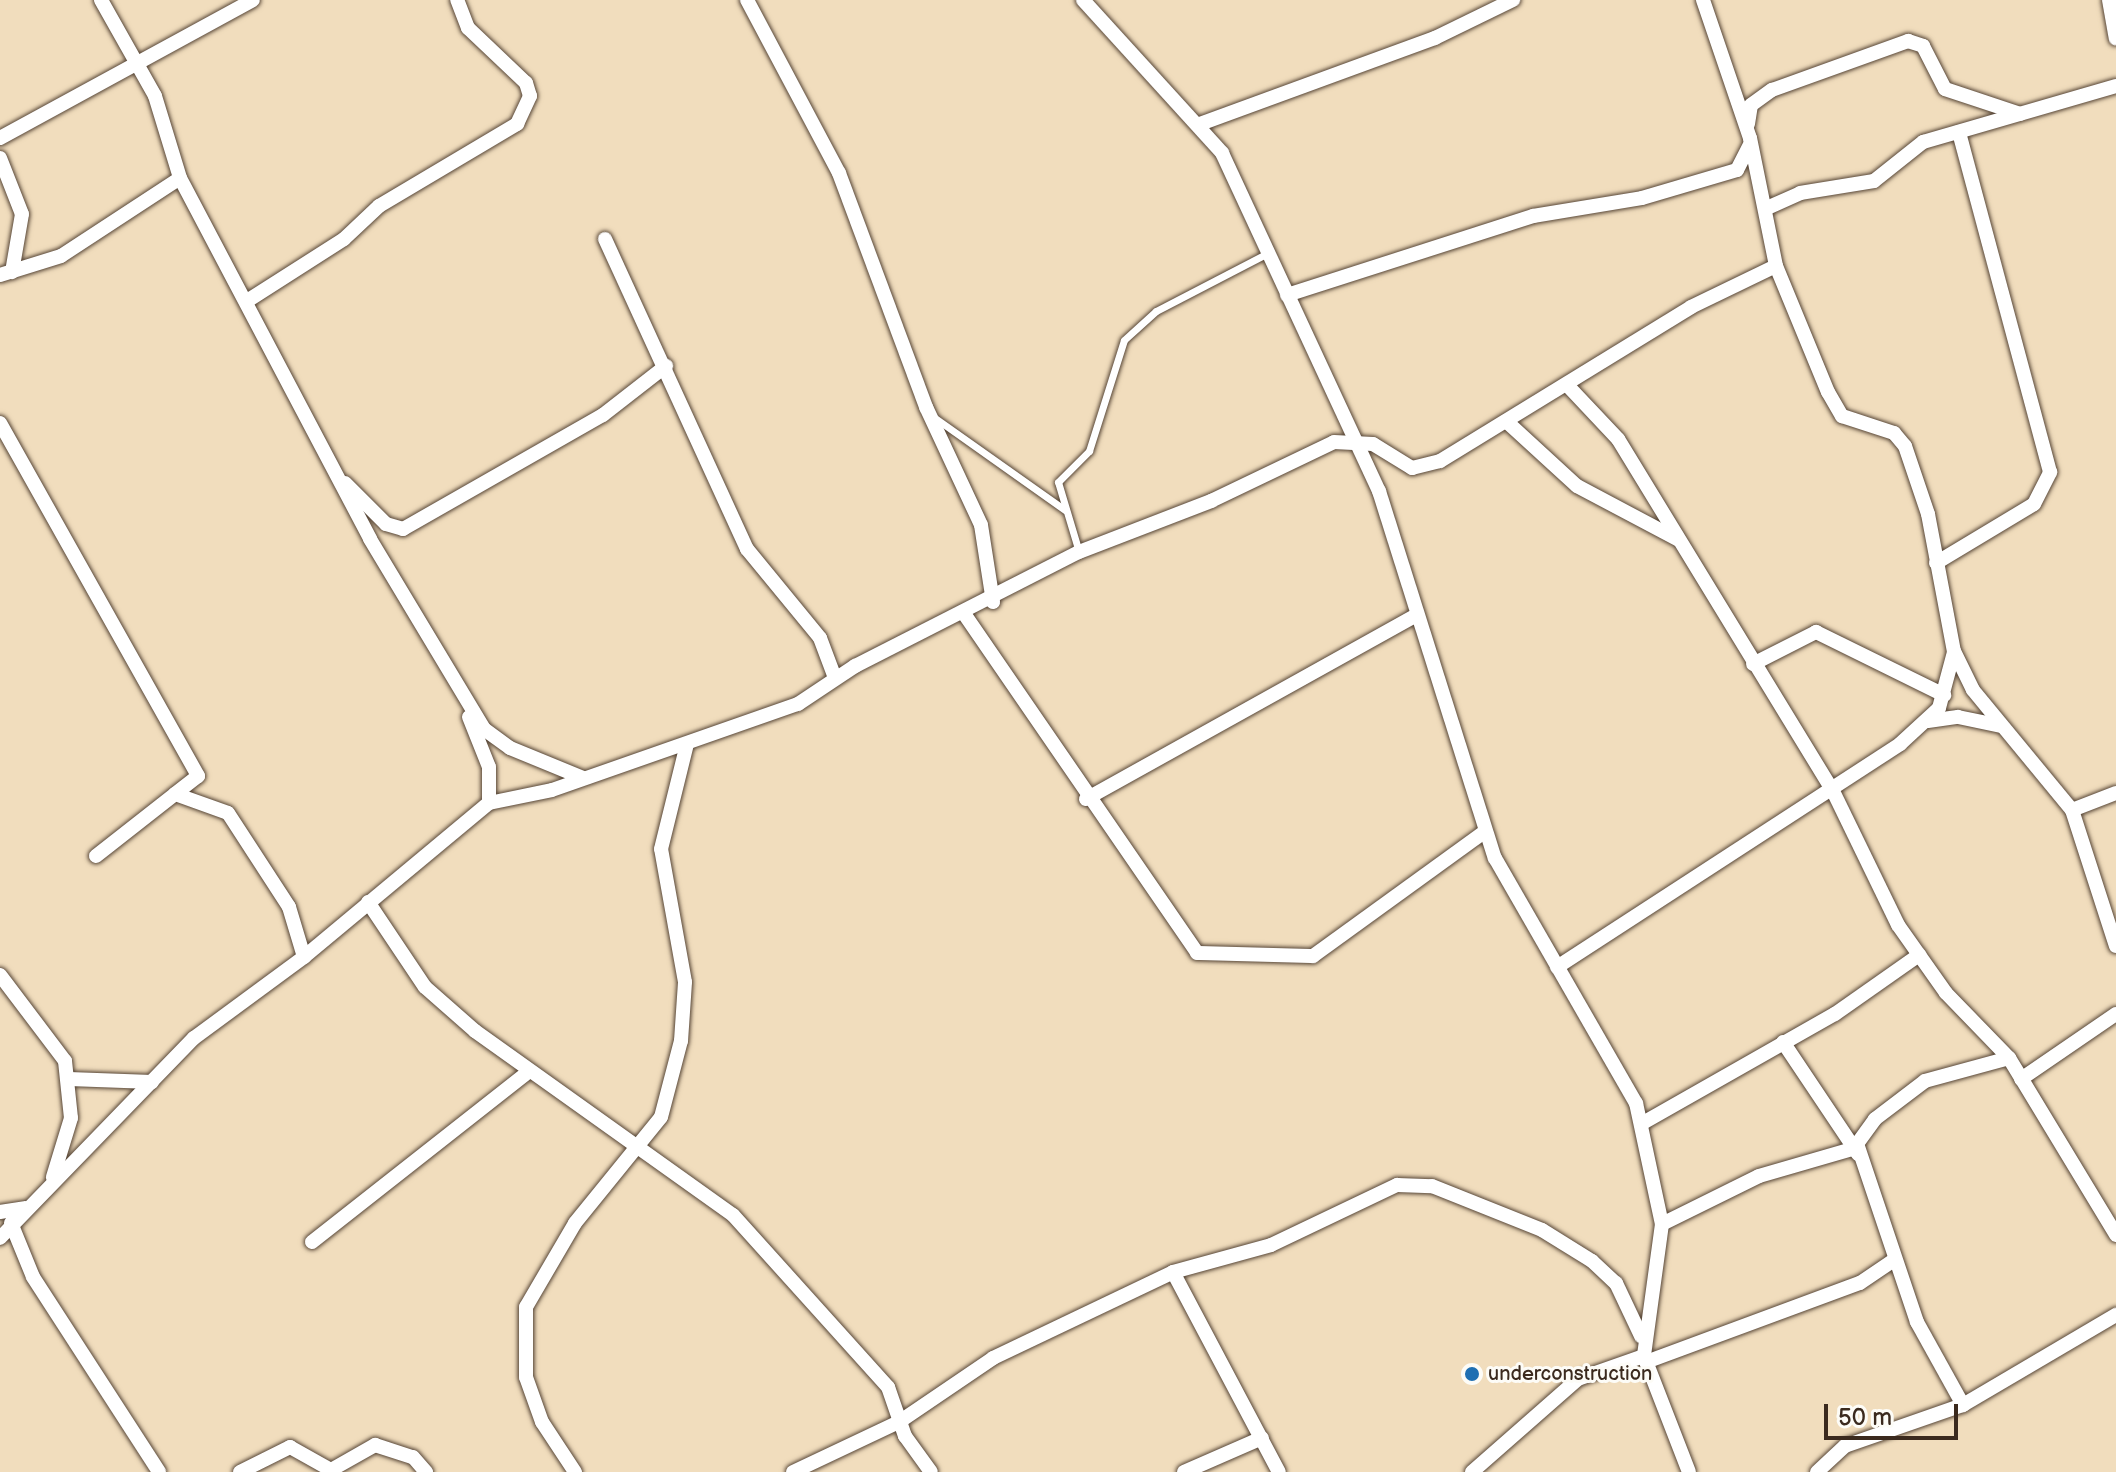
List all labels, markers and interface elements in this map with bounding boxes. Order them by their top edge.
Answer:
place label: underconstruction [1488,1362,1652,1386]
marker: underconstruction [1463,1365,1481,1383]
scale bar [1828,1388,1962,1438]
text: 50 m [1838,1403,1892,1432]

